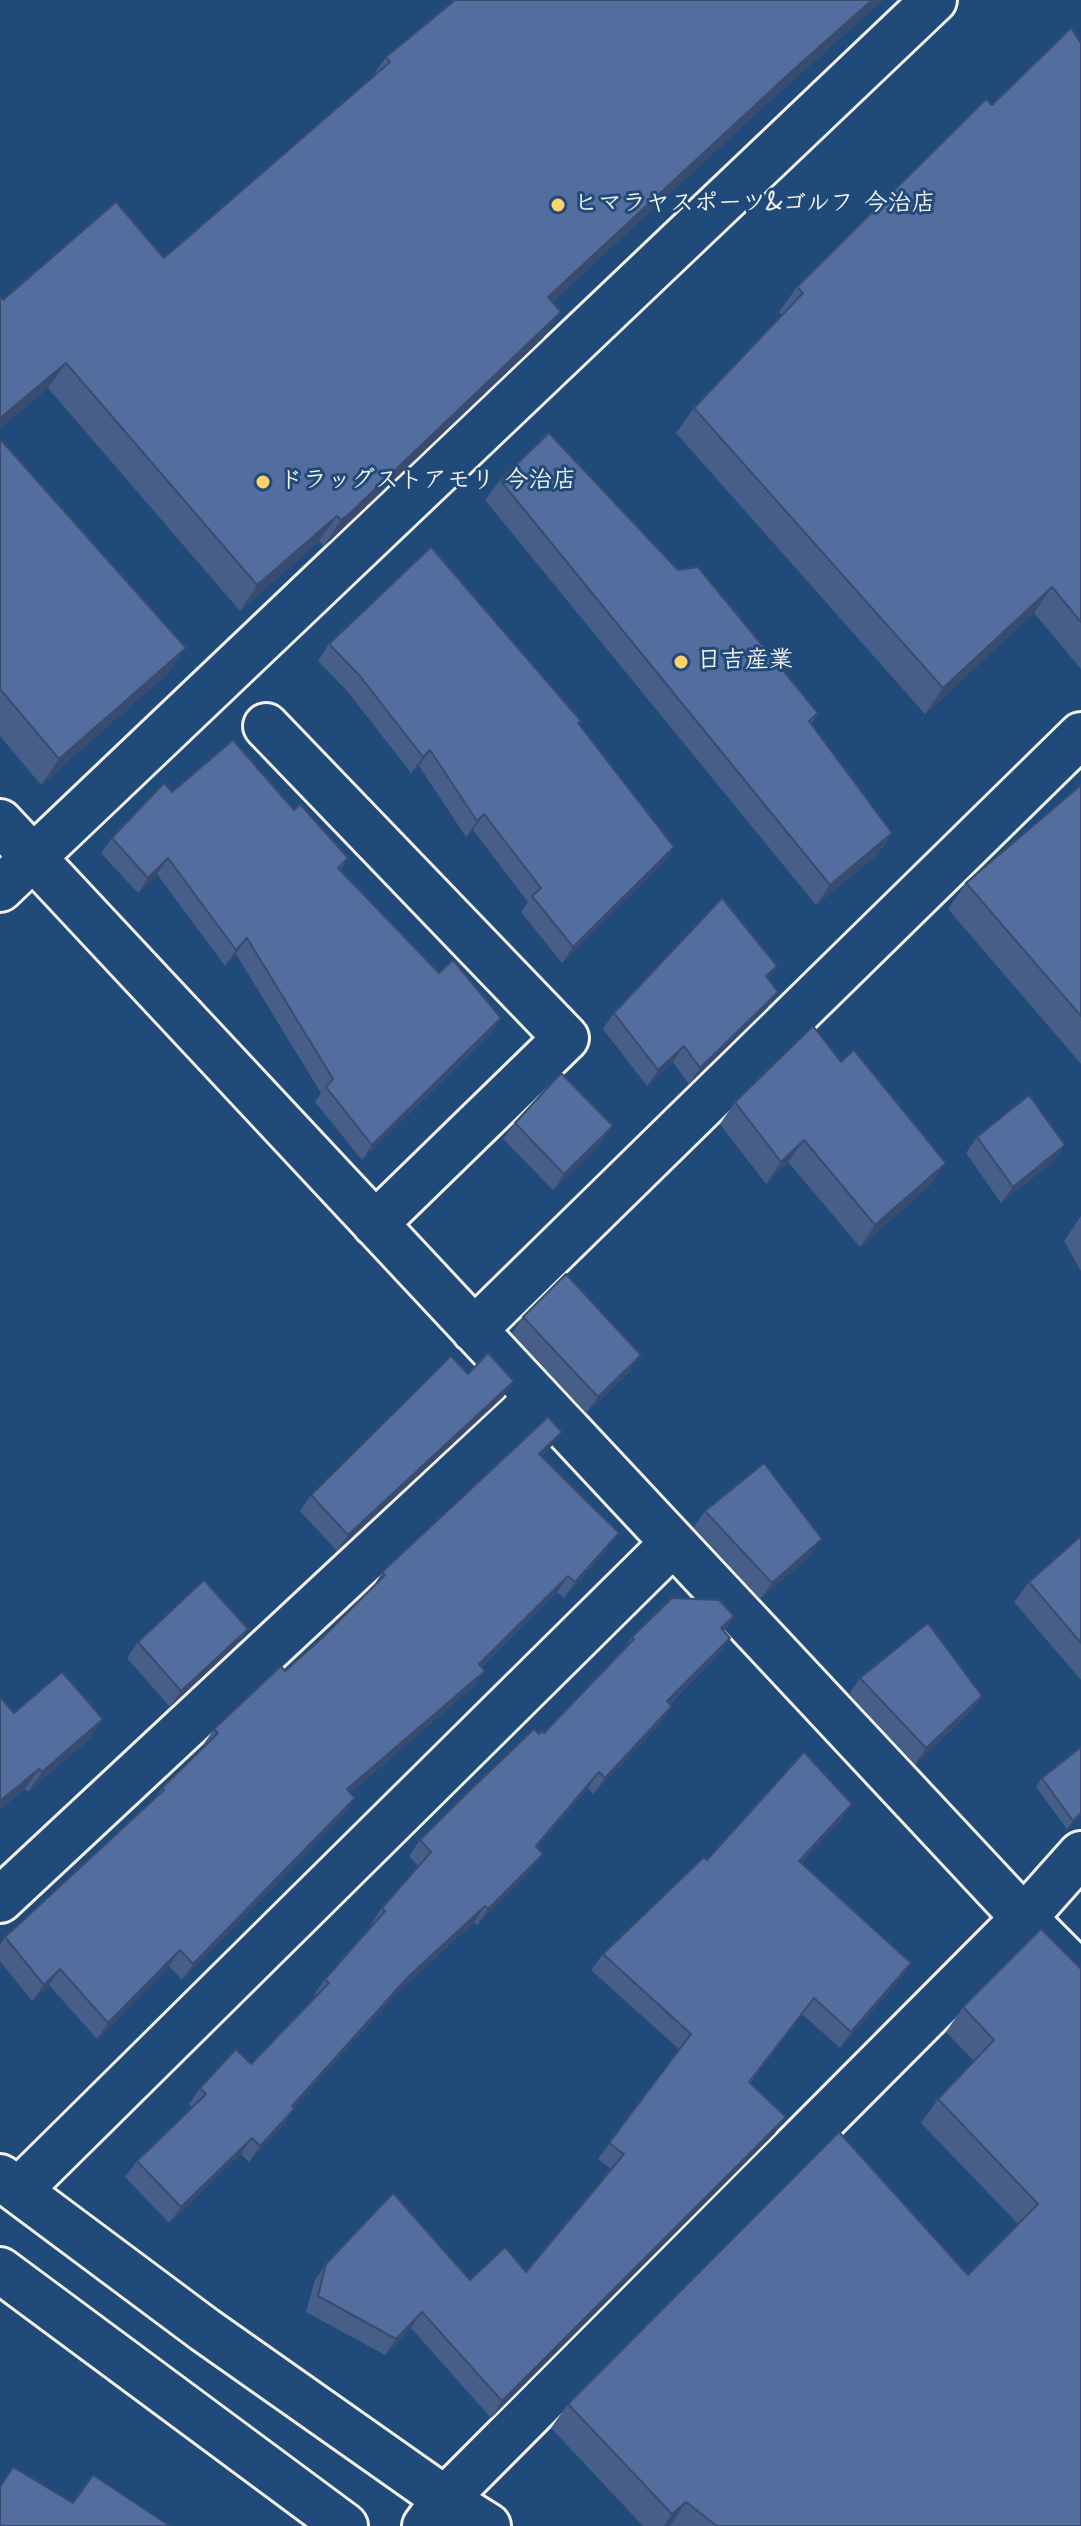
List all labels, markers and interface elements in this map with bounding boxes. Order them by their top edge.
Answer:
place label: ヒマラヤスポーツ&ゴルフ 今治店 [574,191,936,219]
marker: ヒマラヤスポーツ&ゴルフ 今治店 [549,196,567,214]
place label: ドラッグストアモリ 今治店 [279,468,577,496]
marker: ドラッグストアモリ 今治店 [254,473,272,491]
place label: 日吉産業 [697,648,793,676]
marker: 日吉産業 [672,653,690,671]

